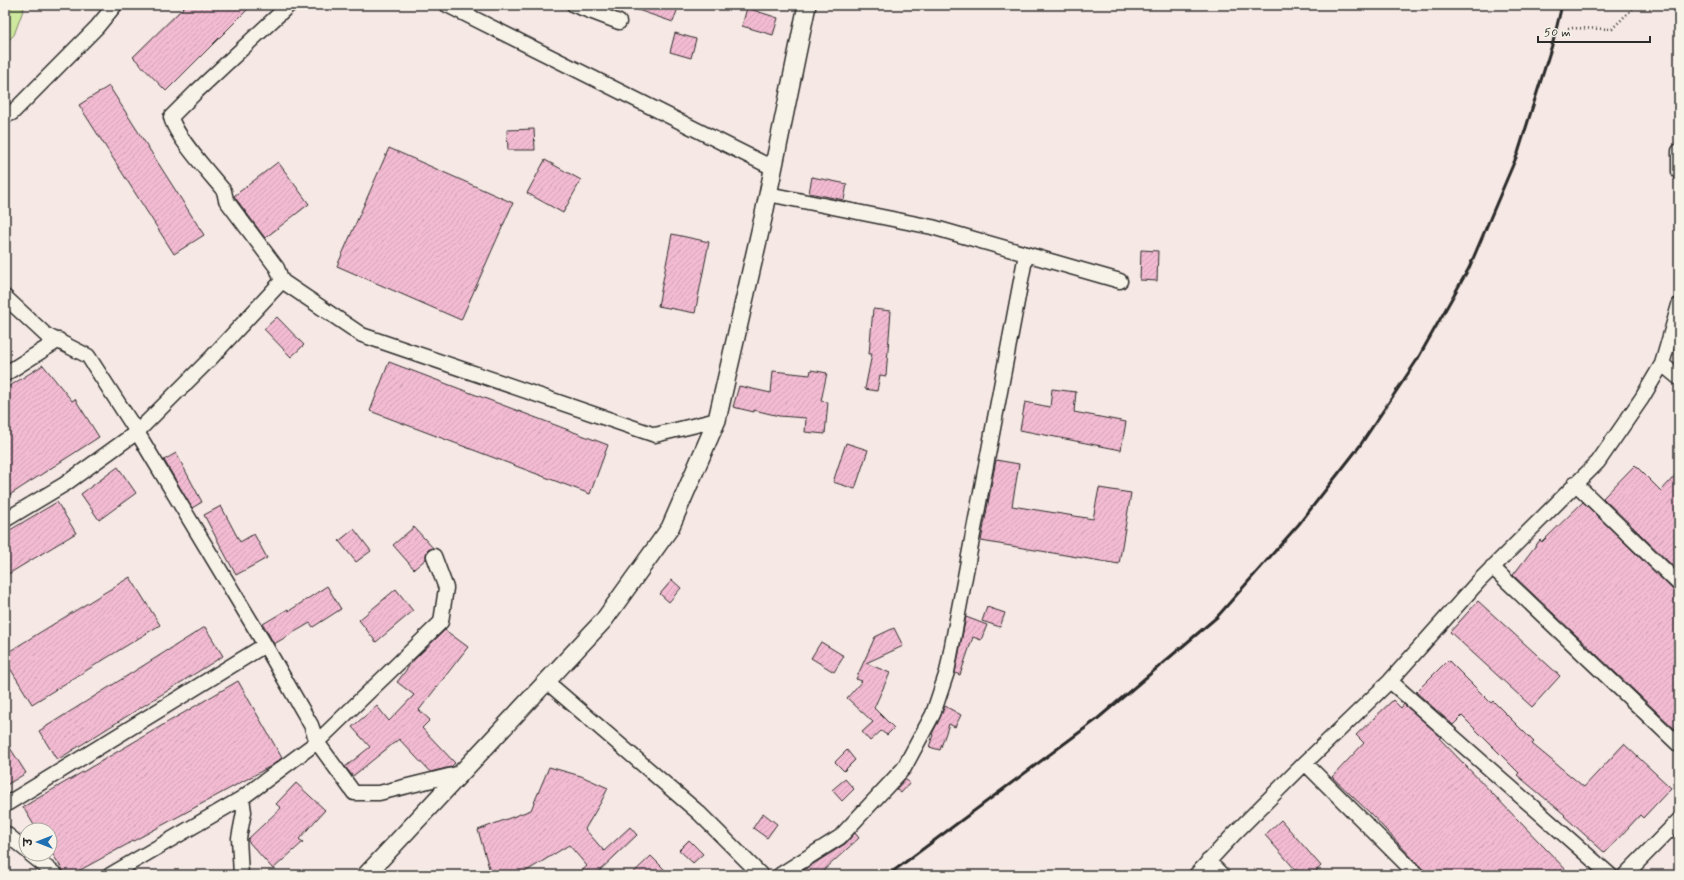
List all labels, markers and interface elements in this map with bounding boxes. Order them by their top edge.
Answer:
scale bar [1538,18,1650,44]
text: 50 m [1544,25,1571,41]
north arrow [18,822,58,862]
text: उ [22,837,36,847]

